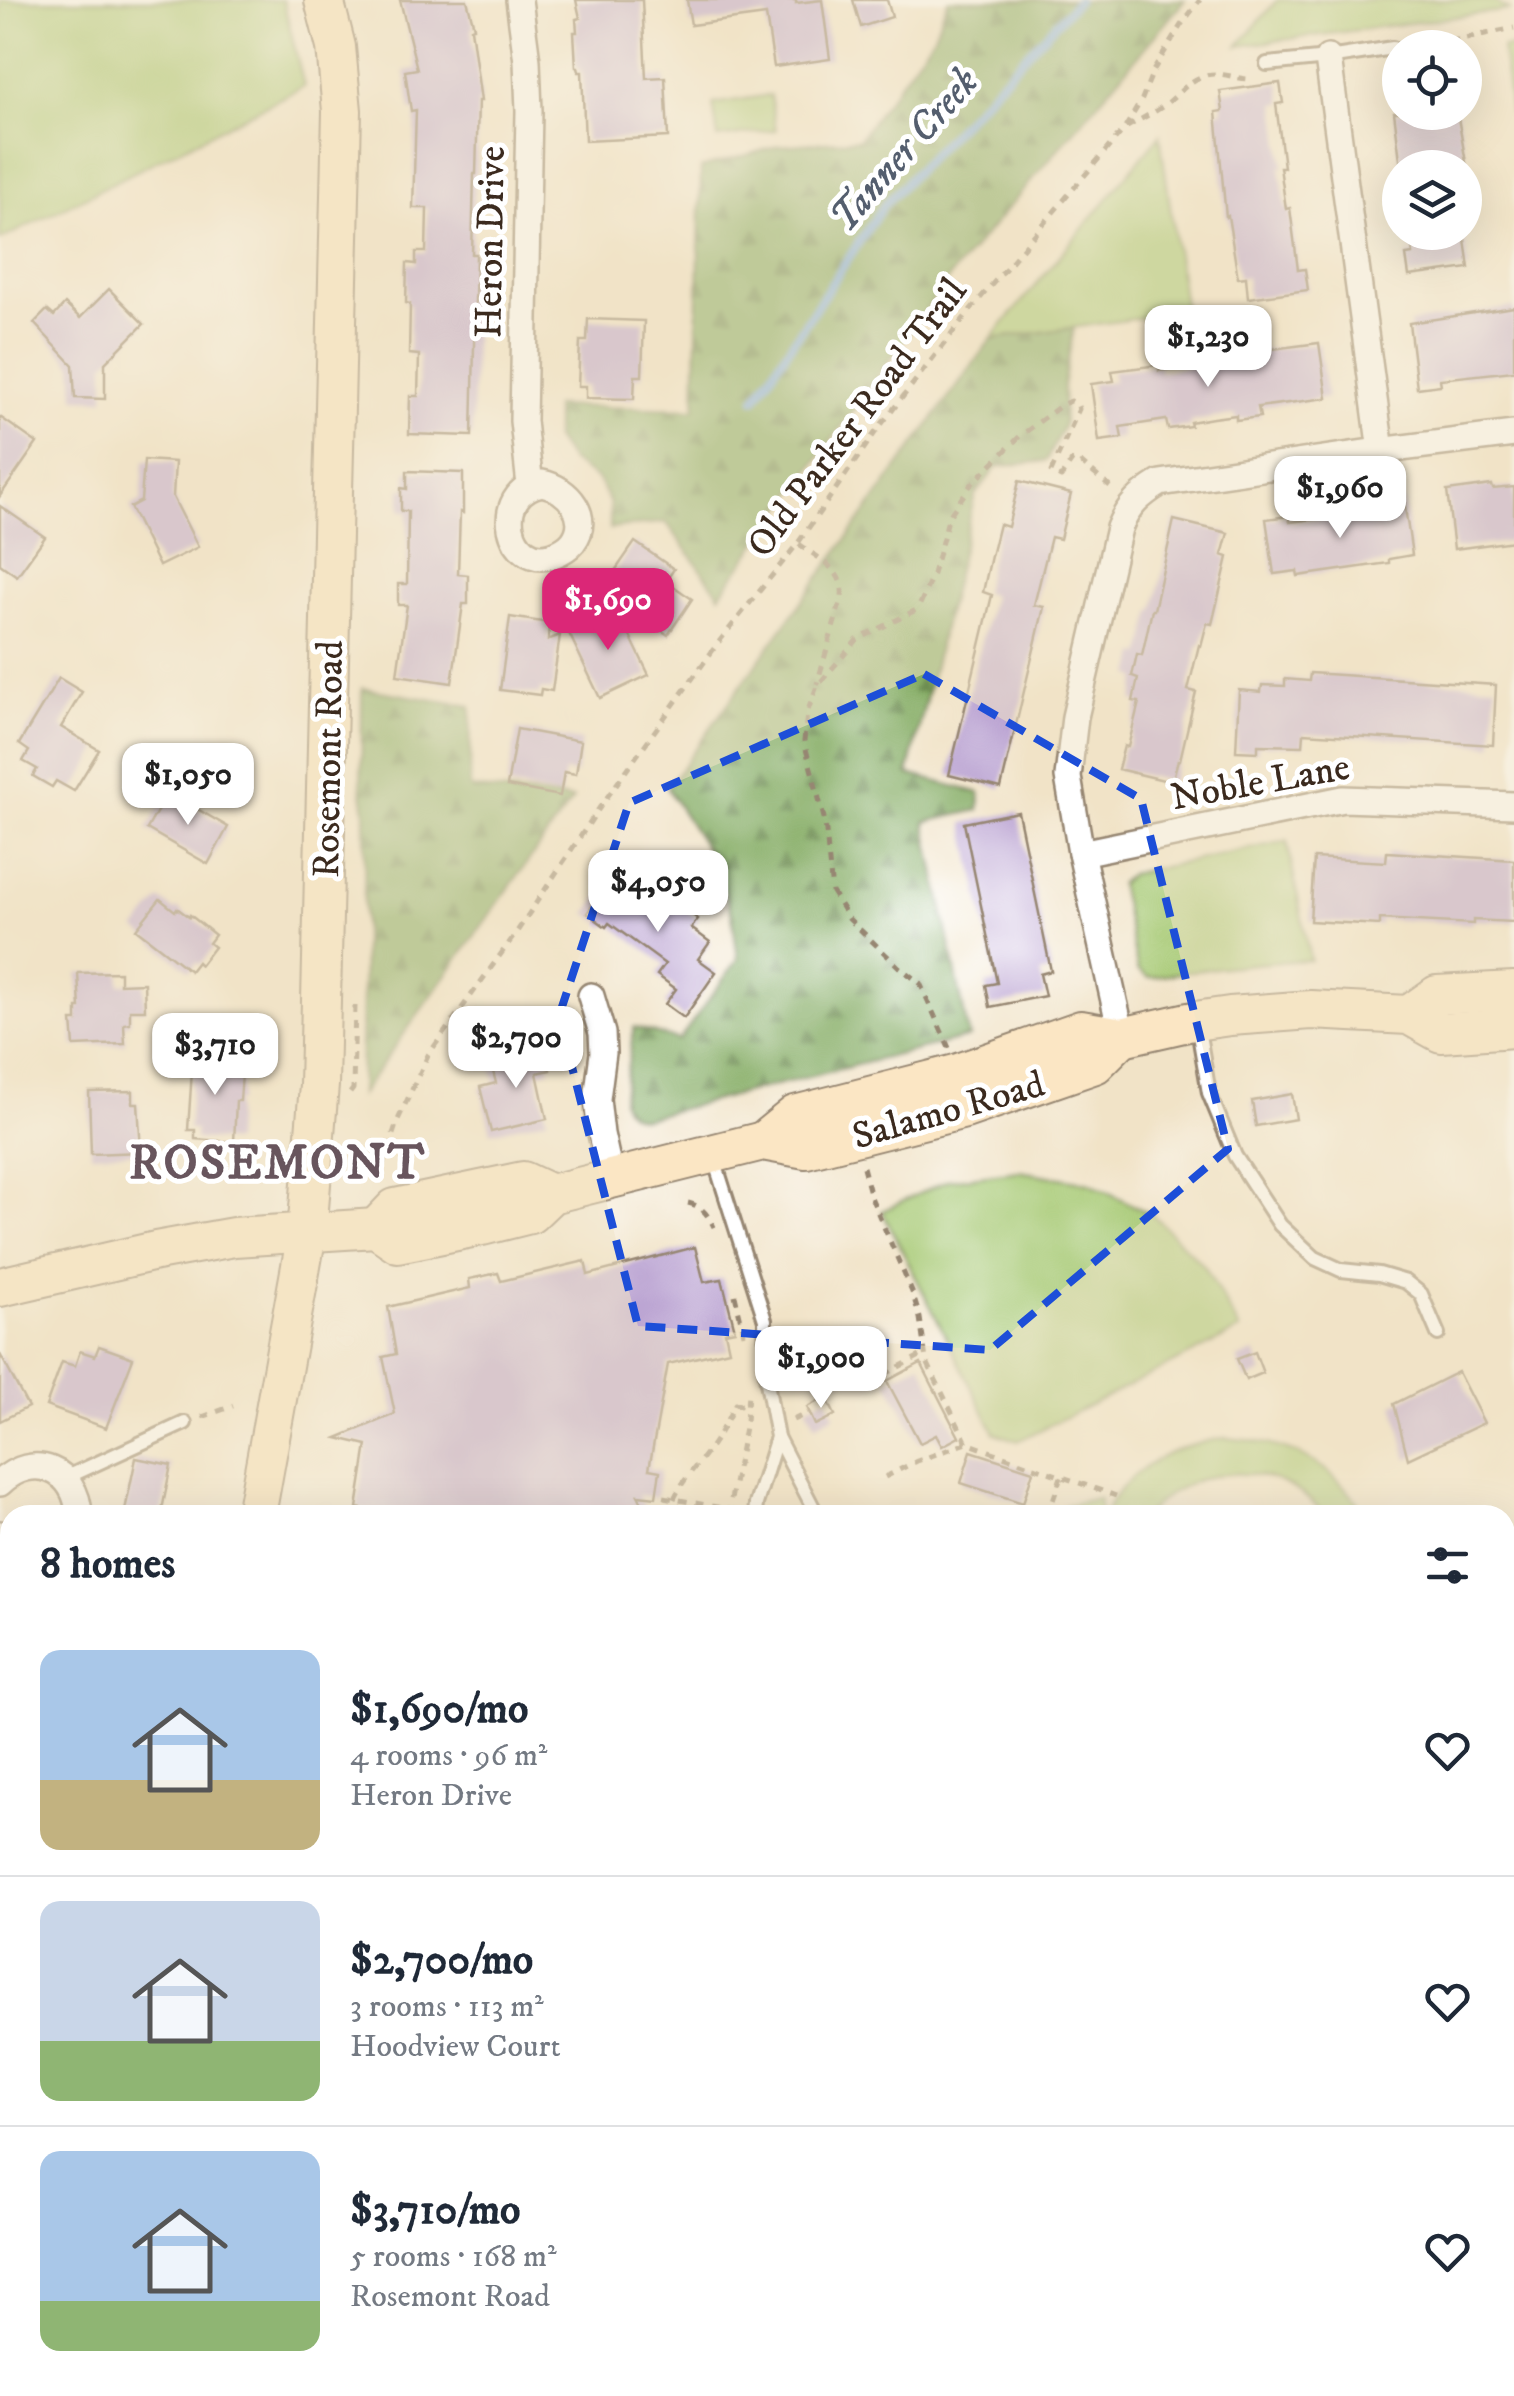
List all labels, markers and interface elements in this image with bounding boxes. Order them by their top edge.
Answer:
map controls [1382,30,1482,250]
button: locate [1382,30,1482,130]
water label: Tanner Creek [820,58,990,243]
street label: Heron Drive [465,145,517,339]
button: layers [1382,150,1482,250]
street label: Old Parker Road Trail [737,269,979,567]
pin: $1,230 [1127,305,1289,390]
text: $1,230 [1167,317,1249,357]
pin: $1,960 [1259,456,1421,541]
text: $1,960 [1296,468,1384,508]
pin: $1,690 [527,568,689,653]
text: $1,690 [564,580,652,620]
street label: Rosemont Road [303,640,355,878]
pin: $1,050 [107,743,269,828]
street label: Noble Lane [1167,744,1353,822]
text: $1,050 [144,755,232,795]
pin: $4,050 [577,850,739,935]
text: $4,050 [610,862,706,902]
pin: $2,700 [435,1006,597,1091]
pin: $3,710 [134,1013,296,1098]
text: $2,700 [470,1018,562,1058]
text: $3,710 [174,1025,256,1065]
street label: Salamo Road [847,1061,1050,1161]
district label: ROSEMONT [129,1134,427,1194]
pin: $1,900 [740,1326,902,1411]
text: $1,900 [777,1338,865,1378]
icon: filters [1420,1538,1475,1593]
text: 8 homes [40,1539,175,1591]
text: $1,690/mo [350,1684,528,1736]
icon: home [120,1690,240,1810]
icon: heart [1420,1723,1475,1778]
text: 4 rooms · 96 m² [350,1736,547,1776]
text: Heron Drive [350,1776,512,1816]
text: $2,700/mo [350,1935,533,1987]
icon: home [120,1941,240,2061]
icon: heart [1420,1974,1475,2029]
text: 3 rooms · 113 m² [350,1987,544,2027]
text: Hoodview Court [350,2027,561,2067]
text: $3,710/mo [350,2185,521,2237]
icon: home [120,2191,240,2311]
icon: heart [1420,2224,1475,2279]
text: 5 rooms · 168 m² [350,2237,557,2277]
text: Rosemont Road [350,2277,550,2317]

